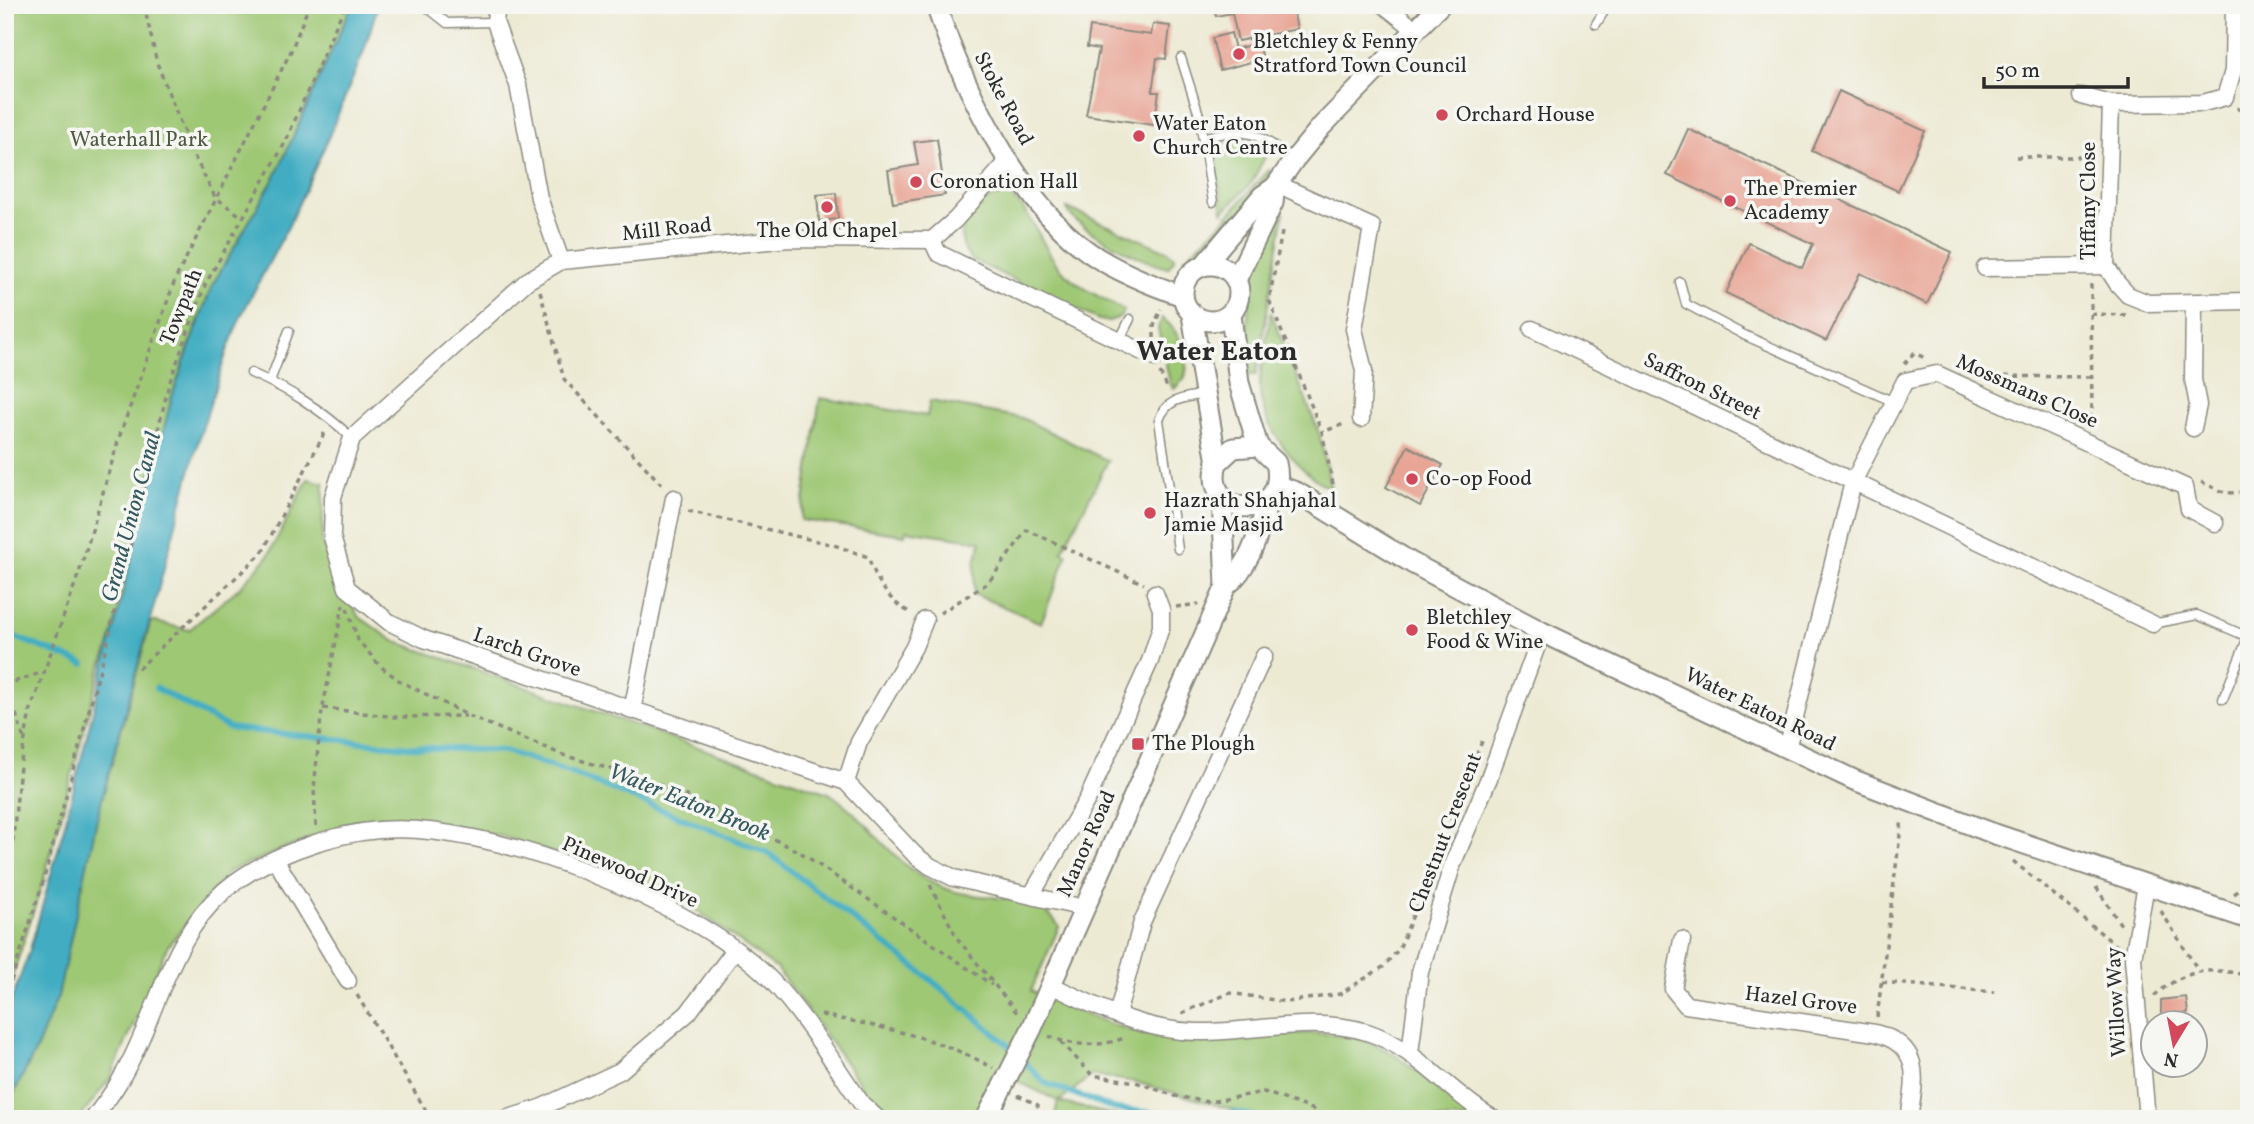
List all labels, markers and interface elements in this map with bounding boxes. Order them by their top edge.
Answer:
place label: Bletchley & Fenny Stratford Town Council [1253,28,1467,81]
marker: Bletchley & Fenny Stratford Town Council [1231,46,1247,62]
scale bar [1984,46,2128,90]
street label: Stoke Road [966,47,1040,151]
text: 50 m [1995,57,2040,86]
place label: Orchard House [1456,101,1595,130]
marker: Orchard House [1434,107,1450,123]
place label: Water Eaton Church Centre [1153,110,1288,163]
park label: Waterhall Park [70,126,209,155]
marker: Water Eaton Church Centre [1131,128,1147,144]
street label: Tiffany Close [2075,142,2104,260]
place label: Coronation Hall [930,168,1078,197]
marker: Coronation Hall [908,174,924,190]
place label: The Premier Academy [1744,175,1857,228]
marker: The Premier Academy [1722,193,1738,209]
marker: The Old Chapel [819,199,835,215]
street label: Mill Road [621,211,713,249]
place label: The Old Chapel [756,217,898,246]
street label: Towpath [154,264,210,350]
district label: Water Eaton [1136,333,1298,372]
street label: Saffron Street [1638,346,1766,428]
street label: Mossmans Close [1951,348,2103,436]
water label: Grand Union Canal [94,428,170,605]
place label: Co-op Food [1426,465,1532,494]
marker: Co-op Food [1404,471,1420,487]
place label: Hazrath Shahjahal Jamie Masjid [1164,487,1337,540]
marker: Hazrath Shahjahal Jamie Masjid [1142,505,1158,521]
place label: Bletchley Food & Wine [1426,604,1544,657]
street label: Larch Grove [469,621,585,685]
marker: Bletchley Food & Wine [1404,622,1420,638]
street label: Water Eaton Road [1679,661,1841,759]
place label: The Plough [1152,730,1255,759]
marker: The Plough [1130,736,1146,752]
street label: Chestnut Crescent [1402,749,1490,917]
water label: Water Eaton Brook [603,756,775,850]
street label: Manor Road [1051,786,1123,902]
street label: Pinewood Drive [557,830,703,916]
street label: Willow Way [2100,946,2134,1058]
street label: Hazel Grove [1743,980,1859,1022]
north arrow [2138,1009,2208,1078]
text: N [2162,1045,2180,1073]

